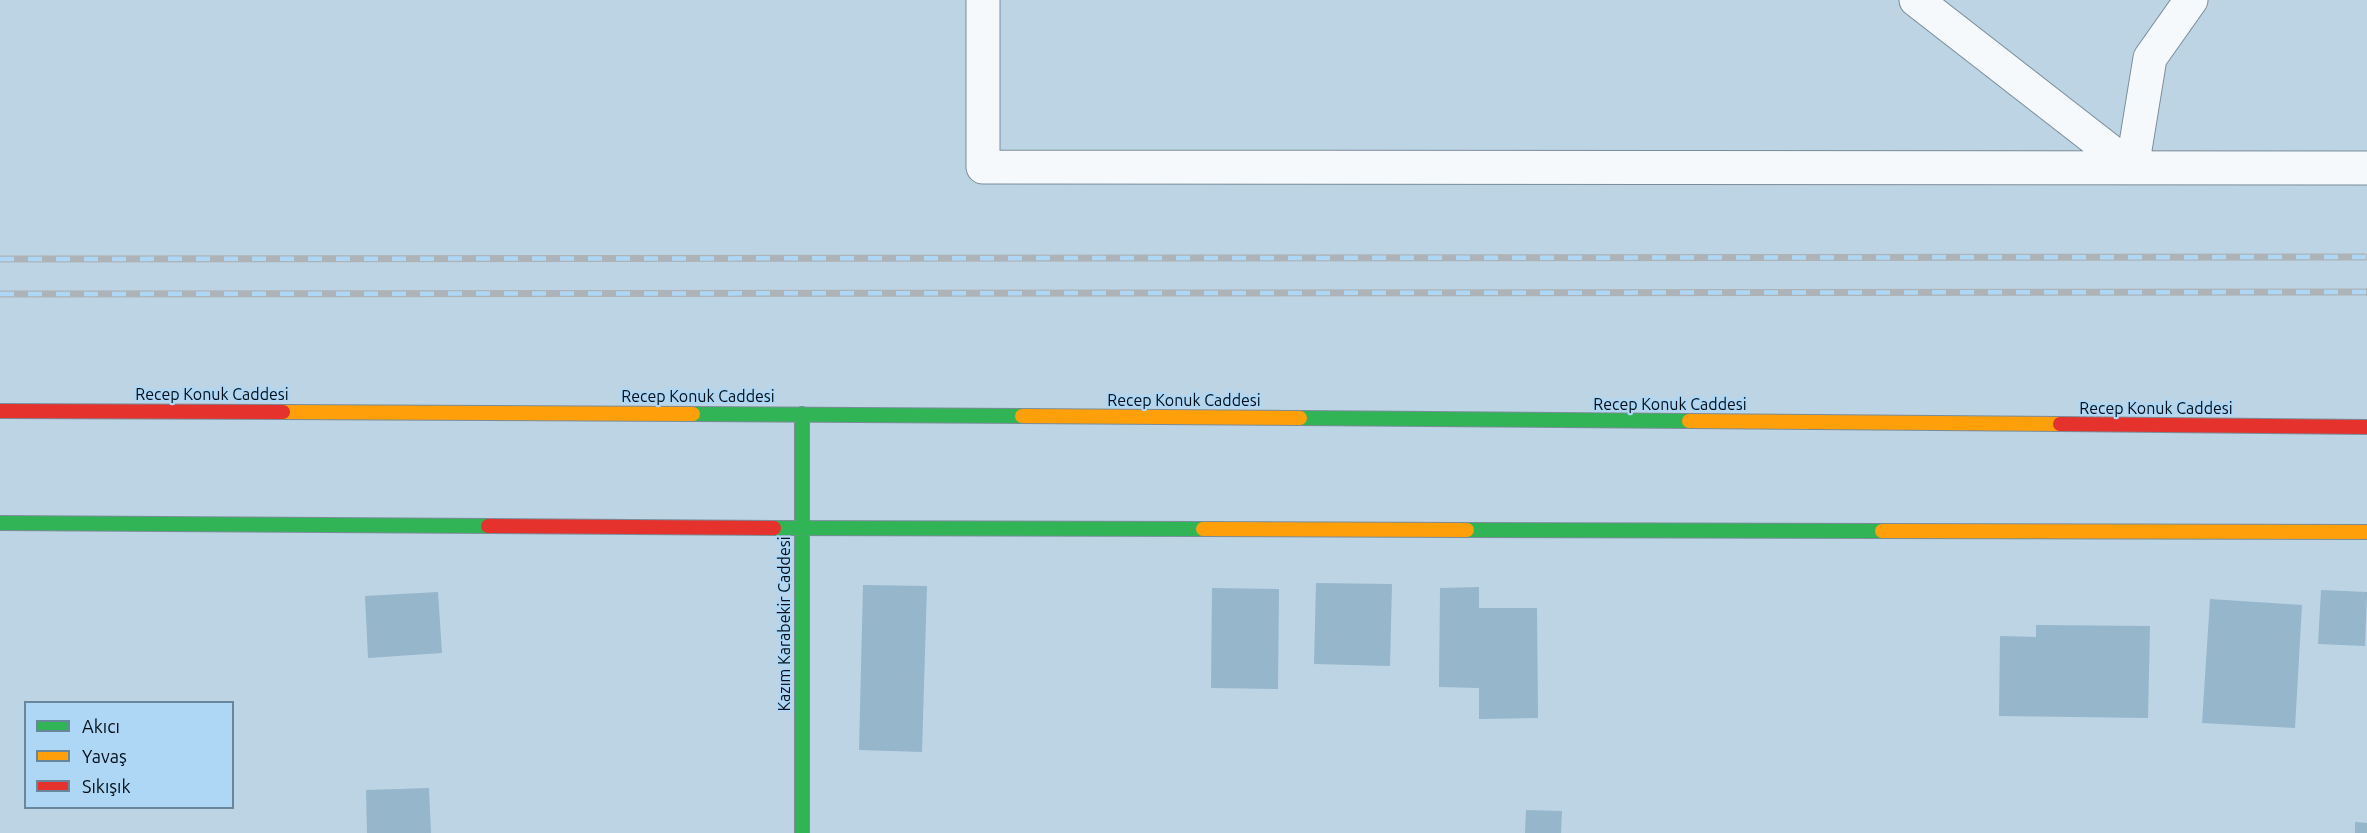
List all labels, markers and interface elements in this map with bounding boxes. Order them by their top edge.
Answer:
street label: Recep Konuk Caddesi [135,385,289,405]
street label: Recep Konuk Caddesi [621,387,775,407]
street label: Recep Konuk Caddesi [1107,391,1261,411]
street label: Recep Konuk Caddesi [1593,395,1747,415]
street label: Recep Konuk Caddesi [2079,399,2233,419]
street label: Kazım Karabekir Caddesi [775,536,795,712]
legend [24,701,234,809]
text: Akıcı [82,716,120,736]
text: Yavaş [82,746,127,766]
text: Sıkışık [82,776,131,796]

